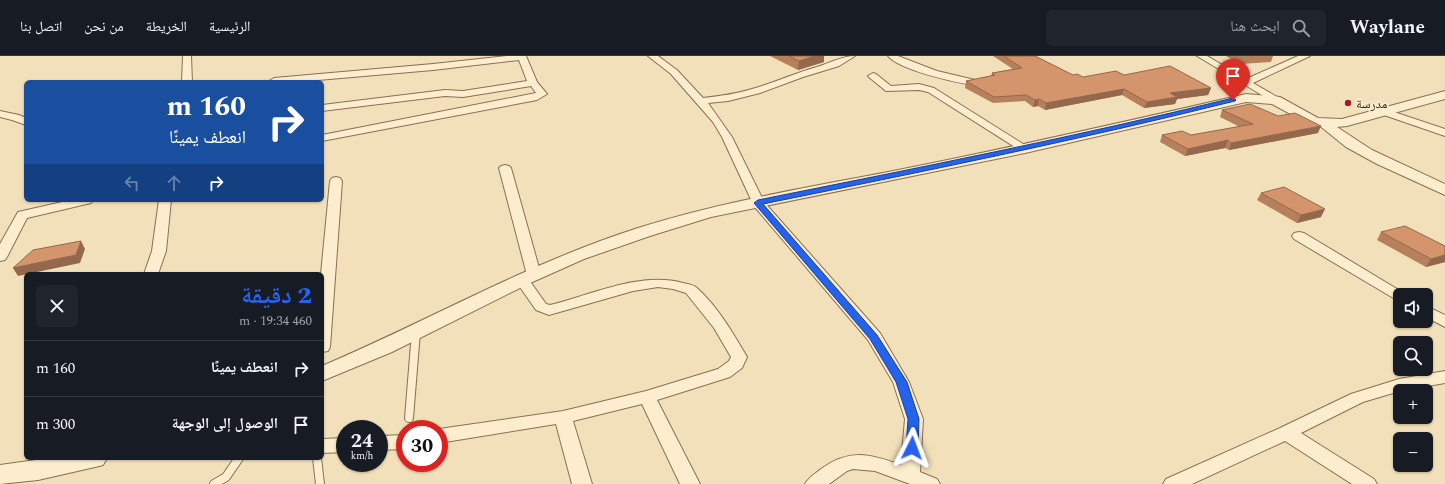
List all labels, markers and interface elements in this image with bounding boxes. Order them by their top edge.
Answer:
search box [1046,10,1326,46]
text: Waylane [1350,13,1425,42]
text: ابحث هنا [1230,15,1280,38]
text: اتصل بنا [20,16,62,37]
text: من نحن [84,16,124,37]
text: الخريطة [146,16,187,37]
text: الرئيسية [209,16,250,37]
icon: search [1290,17,1312,39]
pin [1216,59,1250,100]
icon: arrive [1222,65,1244,87]
text: 160 m [167,85,246,128]
place label: مدرسة [1356,94,1388,114]
icon: right [260,96,312,148]
marker: مدرسة [1343,98,1353,108]
text: انعطف يمينًا [169,124,246,151]
icon: left [121,172,143,194]
icon: ahead [163,172,185,194]
icon: right [205,172,227,194]
text: 2 دقيقة [241,278,312,314]
button: close [36,285,78,327]
map controls [1393,288,1433,472]
button: sound [1393,288,1433,328]
text: 460 m · 19:34 [239,311,312,331]
button: search [1393,336,1433,376]
text: انعطف يمينًا [211,356,278,379]
text: 160 m [36,357,75,380]
icon: right [290,358,312,380]
button: + [1393,384,1433,424]
text: الوصول إلى الوجهة [172,412,278,435]
text: 300 m [36,413,75,436]
icon: arrive [290,414,312,436]
speed limit sign: 30 [396,420,448,472]
text: 24 [351,426,373,456]
position arrow [891,427,933,469]
button: − [1393,432,1433,472]
text: km/h [351,448,373,464]

